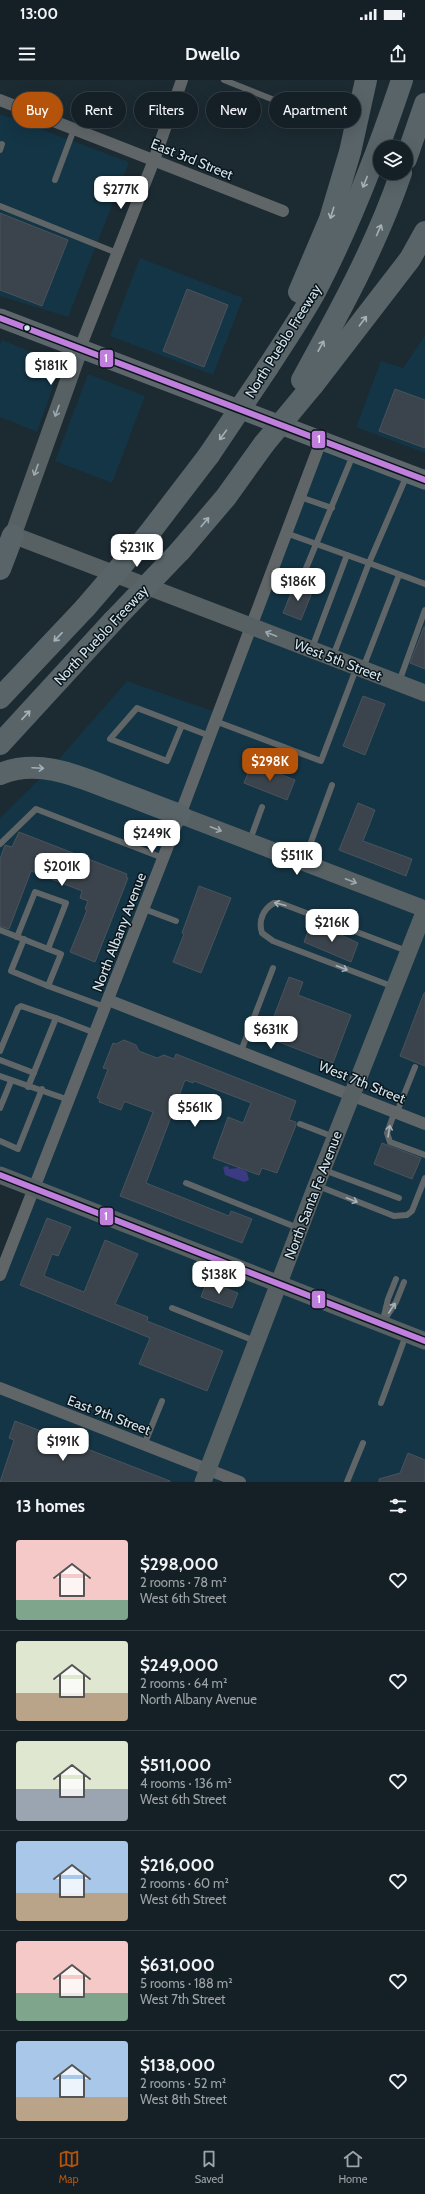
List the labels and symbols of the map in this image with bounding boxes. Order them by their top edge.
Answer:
street label: East 3rd Street [148,134,236,184]
pin: $277K [93,176,149,210]
one-way arrow [361,176,369,188]
one-way arrow [328,206,335,219]
one-way arrow [376,224,383,236]
street label: North Pueblo Freeway [241,281,325,401]
one-way arrow [358,316,367,327]
unlabelled marker [22,323,32,333]
one-way arrow [318,340,325,352]
line badge: 1 [99,349,114,368]
text: 1 [104,351,108,365]
pin: $181K [23,352,79,386]
one-way arrow [53,404,60,417]
one-way arrow [219,429,227,440]
line badge: 1 [311,430,326,449]
text: 1 [317,432,321,446]
one-way arrow [32,463,39,476]
one-way arrow [201,517,210,527]
pin: $231K [109,534,165,568]
pin: $186K [270,568,326,602]
street label: North Pueblo Freeway [50,581,152,689]
one-way arrow [265,630,277,638]
one-way arrow [53,632,63,642]
street label: West 5th Street [292,635,385,685]
one-way arrow [22,710,31,721]
pin: $298K [242,748,298,782]
one-way arrow [31,764,44,771]
pin: $249K [124,820,180,854]
one-way arrow [210,826,222,834]
pin: $511K [269,842,325,876]
pin: $201K [34,853,90,887]
street label: North Albany Avenue [88,870,150,994]
one-way arrow [344,877,356,885]
one-way arrow [274,900,287,908]
pin: $216K [304,909,360,943]
one-way arrow [336,964,348,972]
pin: $631K [243,1016,299,1050]
street label: West 7th Street [316,1056,408,1108]
pin: $561K [167,1094,223,1128]
one-way arrow [385,1125,393,1138]
street label: North Santa Fe Avenue [280,1128,346,1262]
one-way arrow [346,1197,358,1205]
line badge: 1 [99,1207,114,1226]
text: 1 [104,1209,108,1223]
pin: $138K [191,1261,247,1295]
line badge: 1 [311,1290,326,1309]
text: 1 [317,1292,321,1306]
one-way arrow [388,1303,396,1314]
street label: East 9th Street [65,1391,153,1439]
pin: $191K [35,1428,91,1462]

